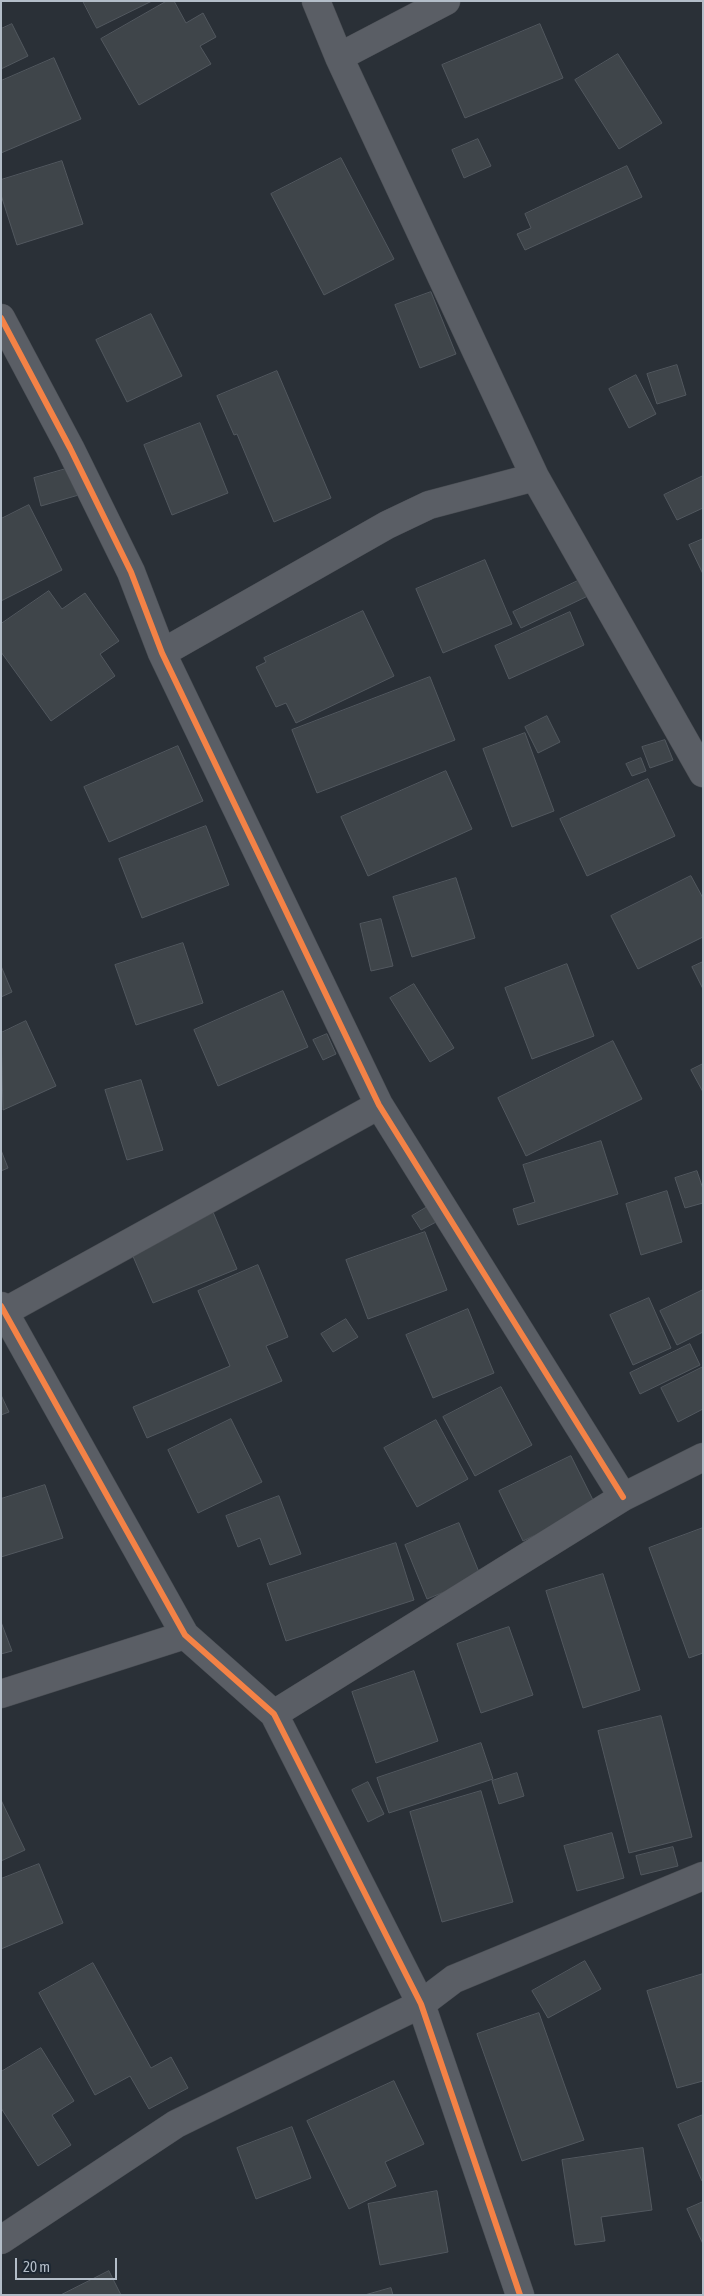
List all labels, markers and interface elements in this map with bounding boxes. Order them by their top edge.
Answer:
scale bar [18,2248,120,2280]
text: 20 m [23,2258,50,2275]

